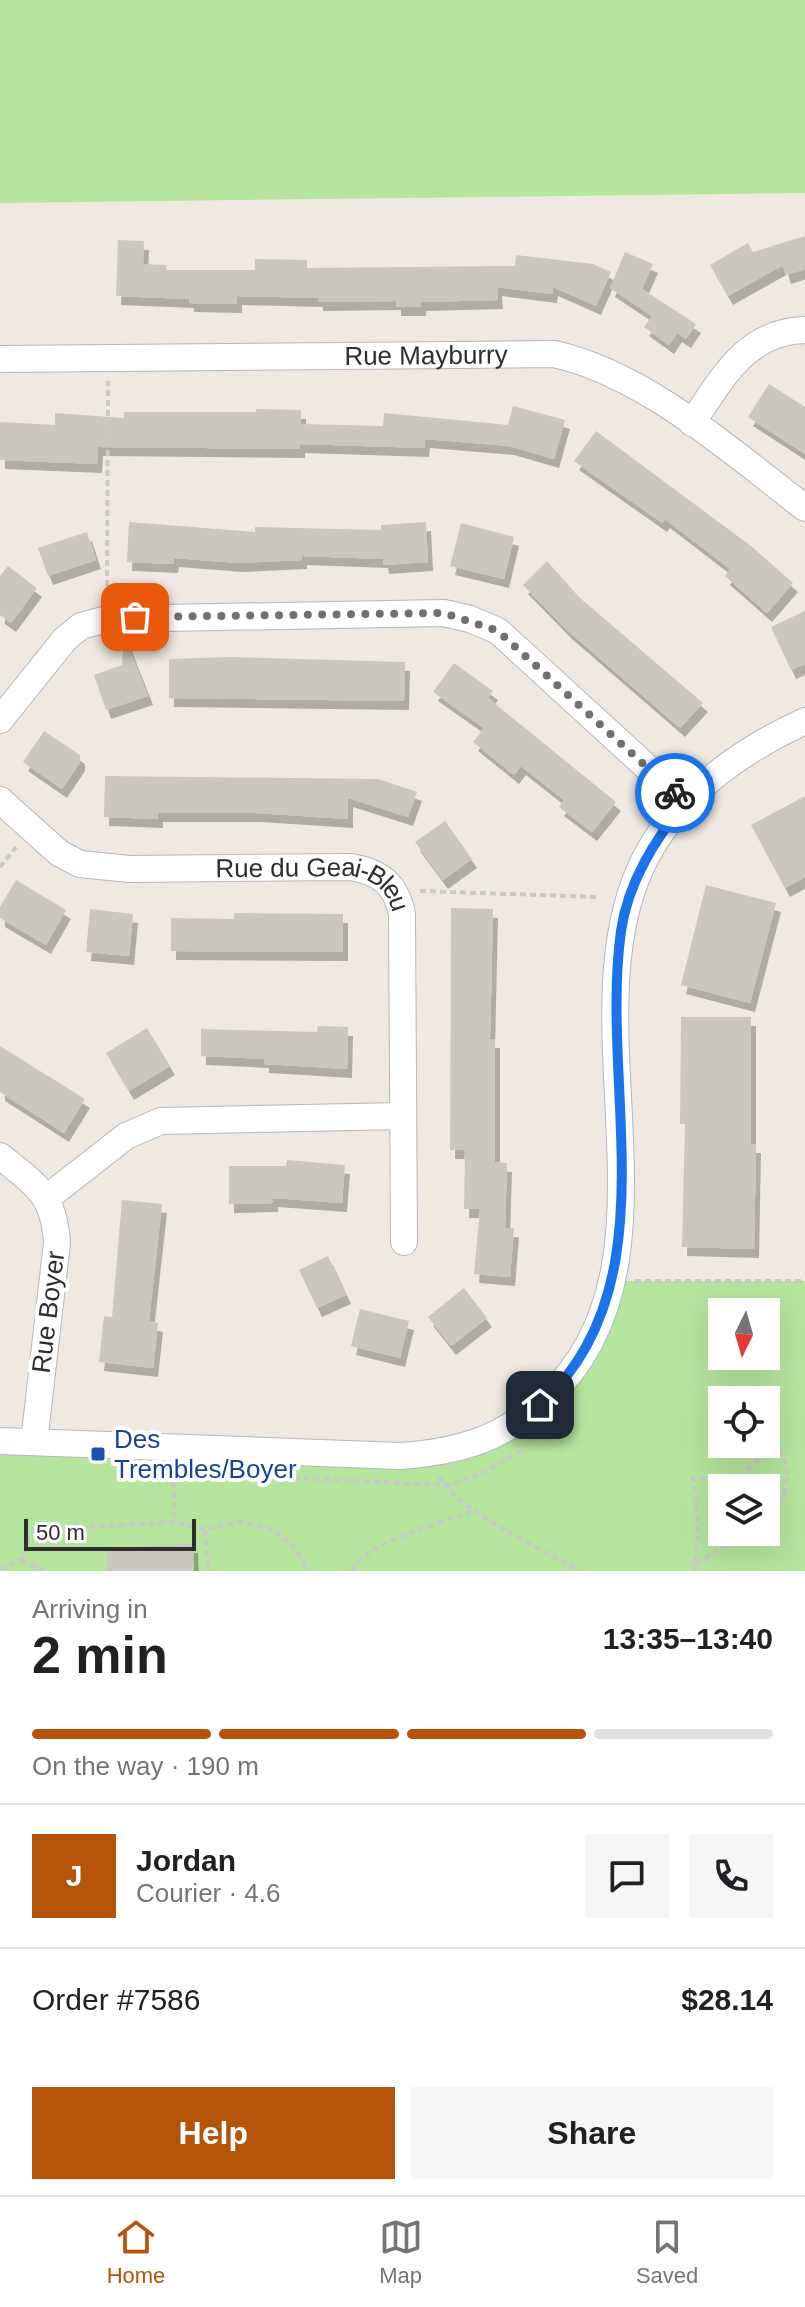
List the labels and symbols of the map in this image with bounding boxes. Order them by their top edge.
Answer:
street label: Rue Mayburry [344,339,508,371]
pin [101,583,169,651]
courier [635,753,715,833]
street label: Rue du Geai-Bleu [215,852,416,915]
street label: Rue Boyer [26,1249,70,1375]
north arrow [708,1298,780,1370]
pin [506,1371,574,1439]
place label: Des Trembles/Boyer [114,1424,297,1484]
marker: Des Trembles/Boyer [89,1445,107,1463]
scale bar [24,1515,196,1551]

